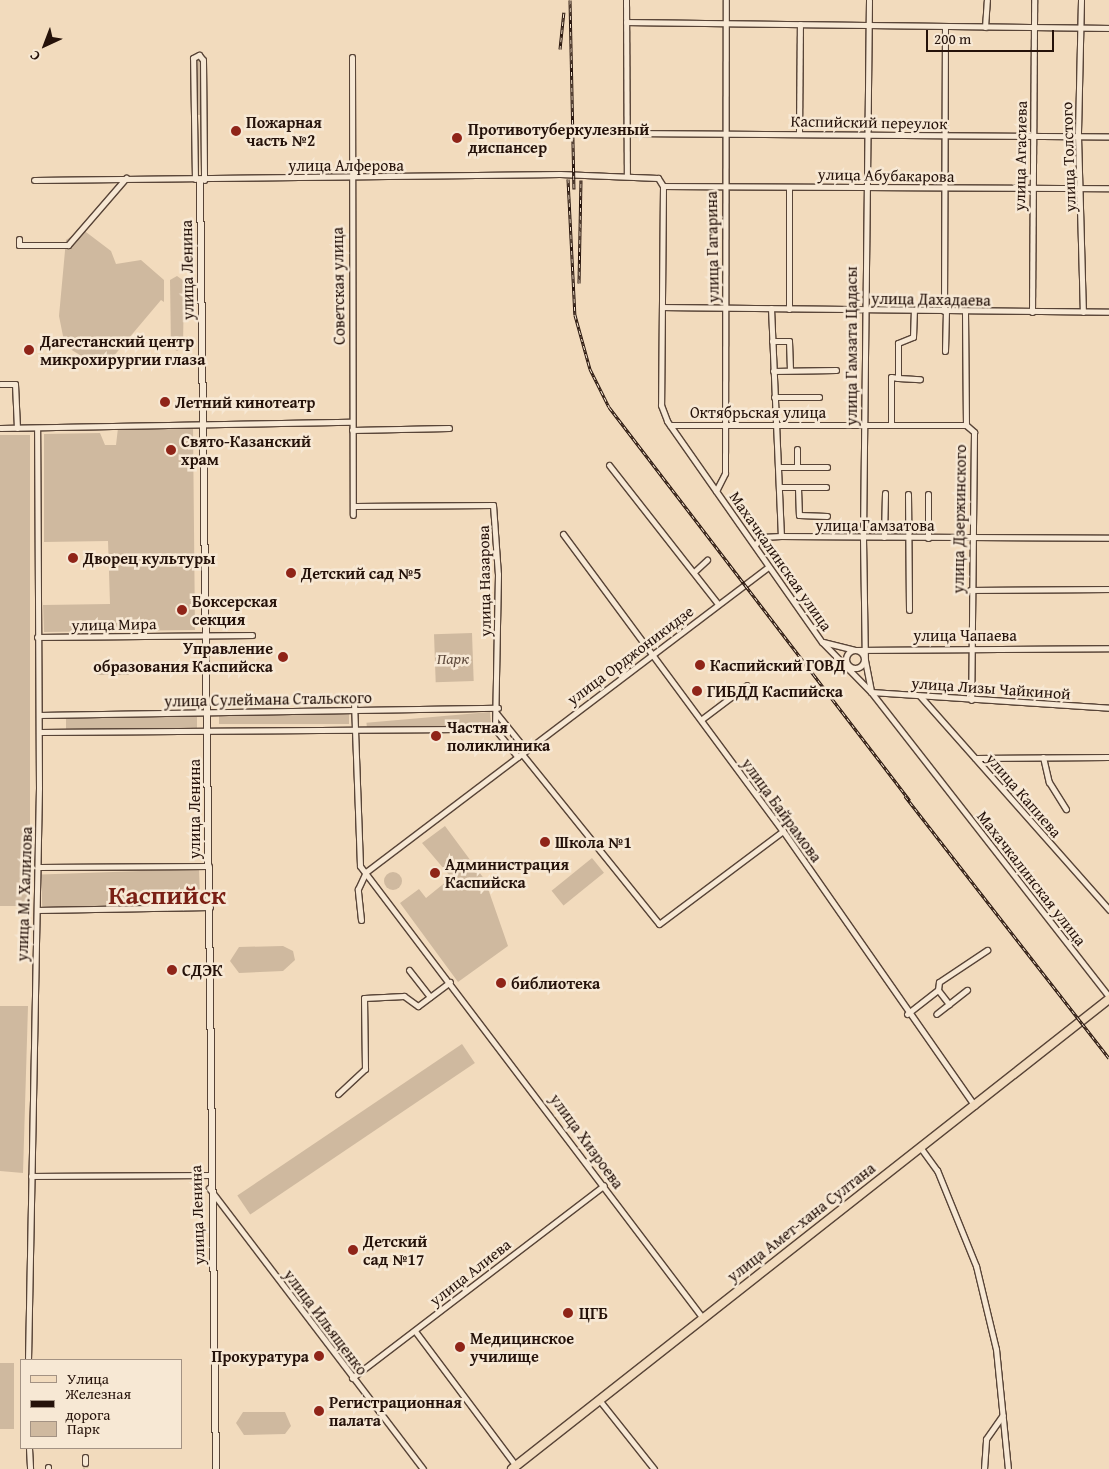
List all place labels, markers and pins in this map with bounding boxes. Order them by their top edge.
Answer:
place label: Пожарная часть №2 [246,112,322,150]
place label: Противотуберкулезный диспансер [468,119,649,157]
marker: Пожарная часть №2 [230,125,242,137]
marker: Противотуберкулезный диспансер [450,131,464,145]
place label: Дагестанский центр микрохирургии глаза [40,331,205,369]
marker: Дагестанский центр микрохирургии глаза [22,343,36,357]
place label: Летний кинотеатр [175,392,315,412]
marker: Летний кинотеатр [159,396,171,408]
place label: Свято-Казанский храм [181,431,311,469]
marker: Свято-Казанский храм [165,444,177,456]
place label: Дворец культуры [83,548,215,568]
marker: Дворец культуры [67,552,79,564]
place label: Детский сад №5 [301,563,422,583]
marker: Детский сад №5 [285,567,297,579]
place label: Боксерская секция [192,591,277,629]
marker: Боксерская секция [176,604,188,616]
place label: Управление образования Каспийска [93,638,273,676]
marker: Управление образования Каспийска [277,651,289,663]
place label: Каспийский ГОВД [710,655,845,675]
marker: Каспийский ГОВД [694,659,706,671]
place label: ГИБДД Каспийска [707,681,843,701]
marker: ГИБДД Каспийска [691,685,703,697]
place label: Частная поликлиника [447,717,550,755]
marker: Частная поликлиника [429,729,443,743]
place label: Школа №1 [555,832,632,852]
marker: Школа №1 [539,836,551,848]
place label: Администрация Каспийска [445,854,569,892]
marker: Администрация Каспийска [429,867,441,879]
place label: СДЭК [182,960,223,980]
marker: СДЭК [166,964,178,976]
place label: библиотека [511,973,600,993]
marker: библиотека [495,977,507,989]
place label: Детский сад №17 [363,1231,427,1269]
marker: Детский сад №17 [347,1244,359,1256]
place label: ЦГБ [579,1303,608,1323]
marker: ЦГБ [561,1306,575,1320]
place label: Медицинское училище [470,1328,574,1366]
marker: Медицинское училище [454,1341,466,1353]
place label: Прокуратура [211,1346,309,1366]
marker: Прокуратура [313,1350,325,1362]
place label: Регистрационная палата [329,1392,462,1430]
marker: Регистрационная палата [313,1405,325,1417]

